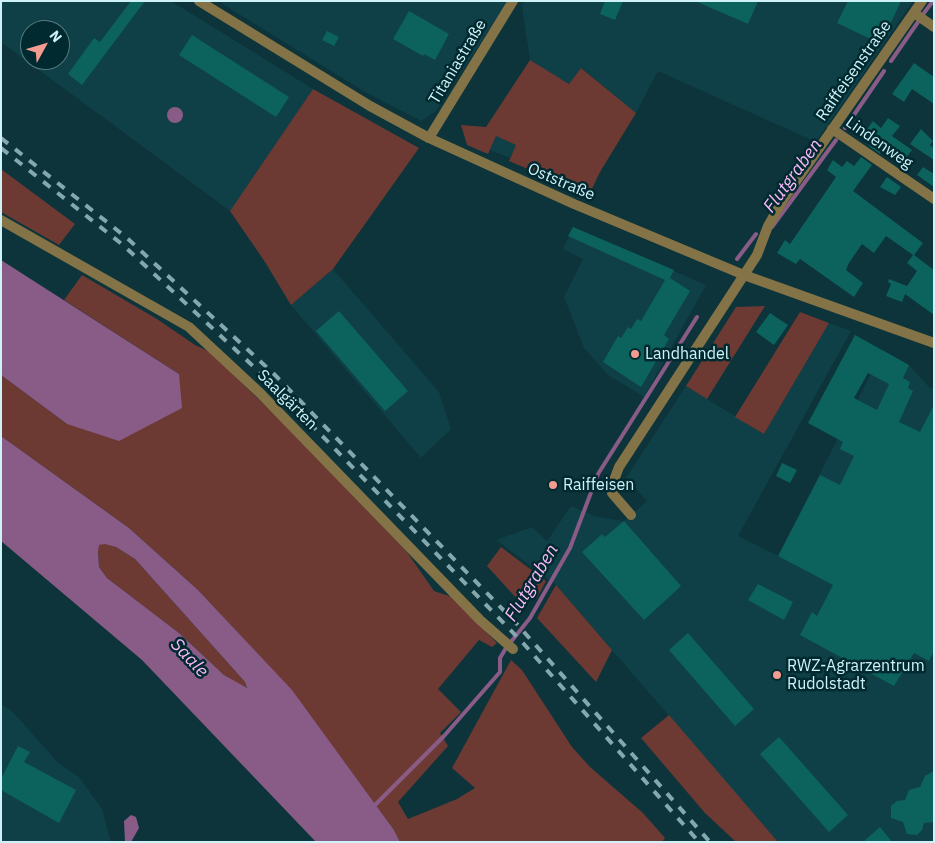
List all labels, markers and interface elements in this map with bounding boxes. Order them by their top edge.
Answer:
street label: Titaniastraße [425,16,491,108]
street label: Raiffeisenstraße [812,17,896,125]
north arrow [20,20,70,70]
text: N [46,27,66,46]
street label: Lindenweg [842,113,916,173]
water label: Flutgraben [759,135,827,217]
street label: Oststraße [524,159,598,205]
place label: Landhandel [645,344,729,364]
marker: Landhandel [629,348,641,360]
street label: Saalgärten [253,366,321,434]
place label: Raiffeisen [563,475,634,495]
marker: Raiffeisen [547,479,559,491]
water label: Flutgraben [501,541,563,625]
water label: Saale [166,634,212,682]
place label: RWZ-Agrarzentrum Rudolstadt [787,656,925,694]
marker: RWZ-Agrarzentrum Rudolstadt [771,669,783,681]

